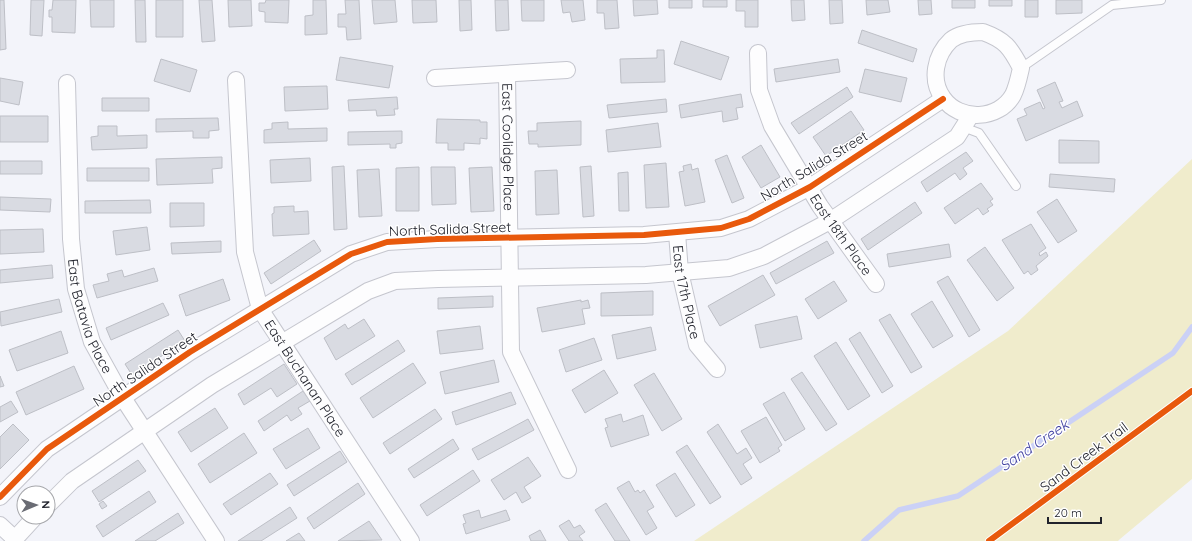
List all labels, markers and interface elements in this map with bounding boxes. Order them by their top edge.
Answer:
street label: East Coolidge Place [498,83,518,211]
street label: North Salida Street [757,127,871,205]
street label: East 18th Place [806,191,876,279]
street label: North Salida Street [389,218,512,240]
street label: East 17th Place [669,244,704,341]
street label: East Batavia Place [64,258,117,377]
street label: East Buchanan Place [261,316,350,440]
street label: North Salida Street [89,327,201,411]
water label: Sand Creek [996,414,1074,475]
street label: Sand Creek Trail [1036,418,1132,496]
north arrow [16,485,56,525]
scale bar [1048,499,1101,525]
text: N [39,500,53,509]
text: 20 m [1054,505,1082,520]

